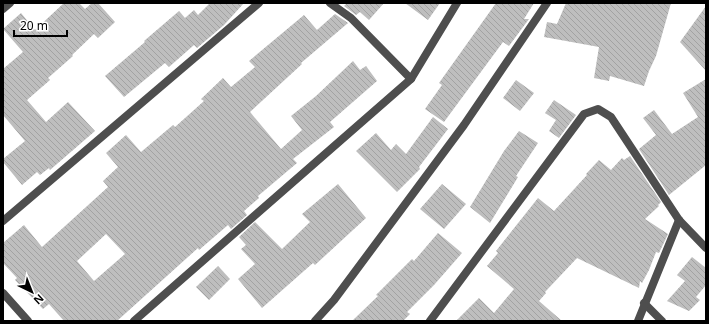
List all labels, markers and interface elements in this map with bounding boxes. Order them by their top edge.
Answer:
scale bar [14,12,67,38]
text: 20 m [20,17,48,34]
north arrow [12,272,52,312]
text: N [31,291,48,308]

